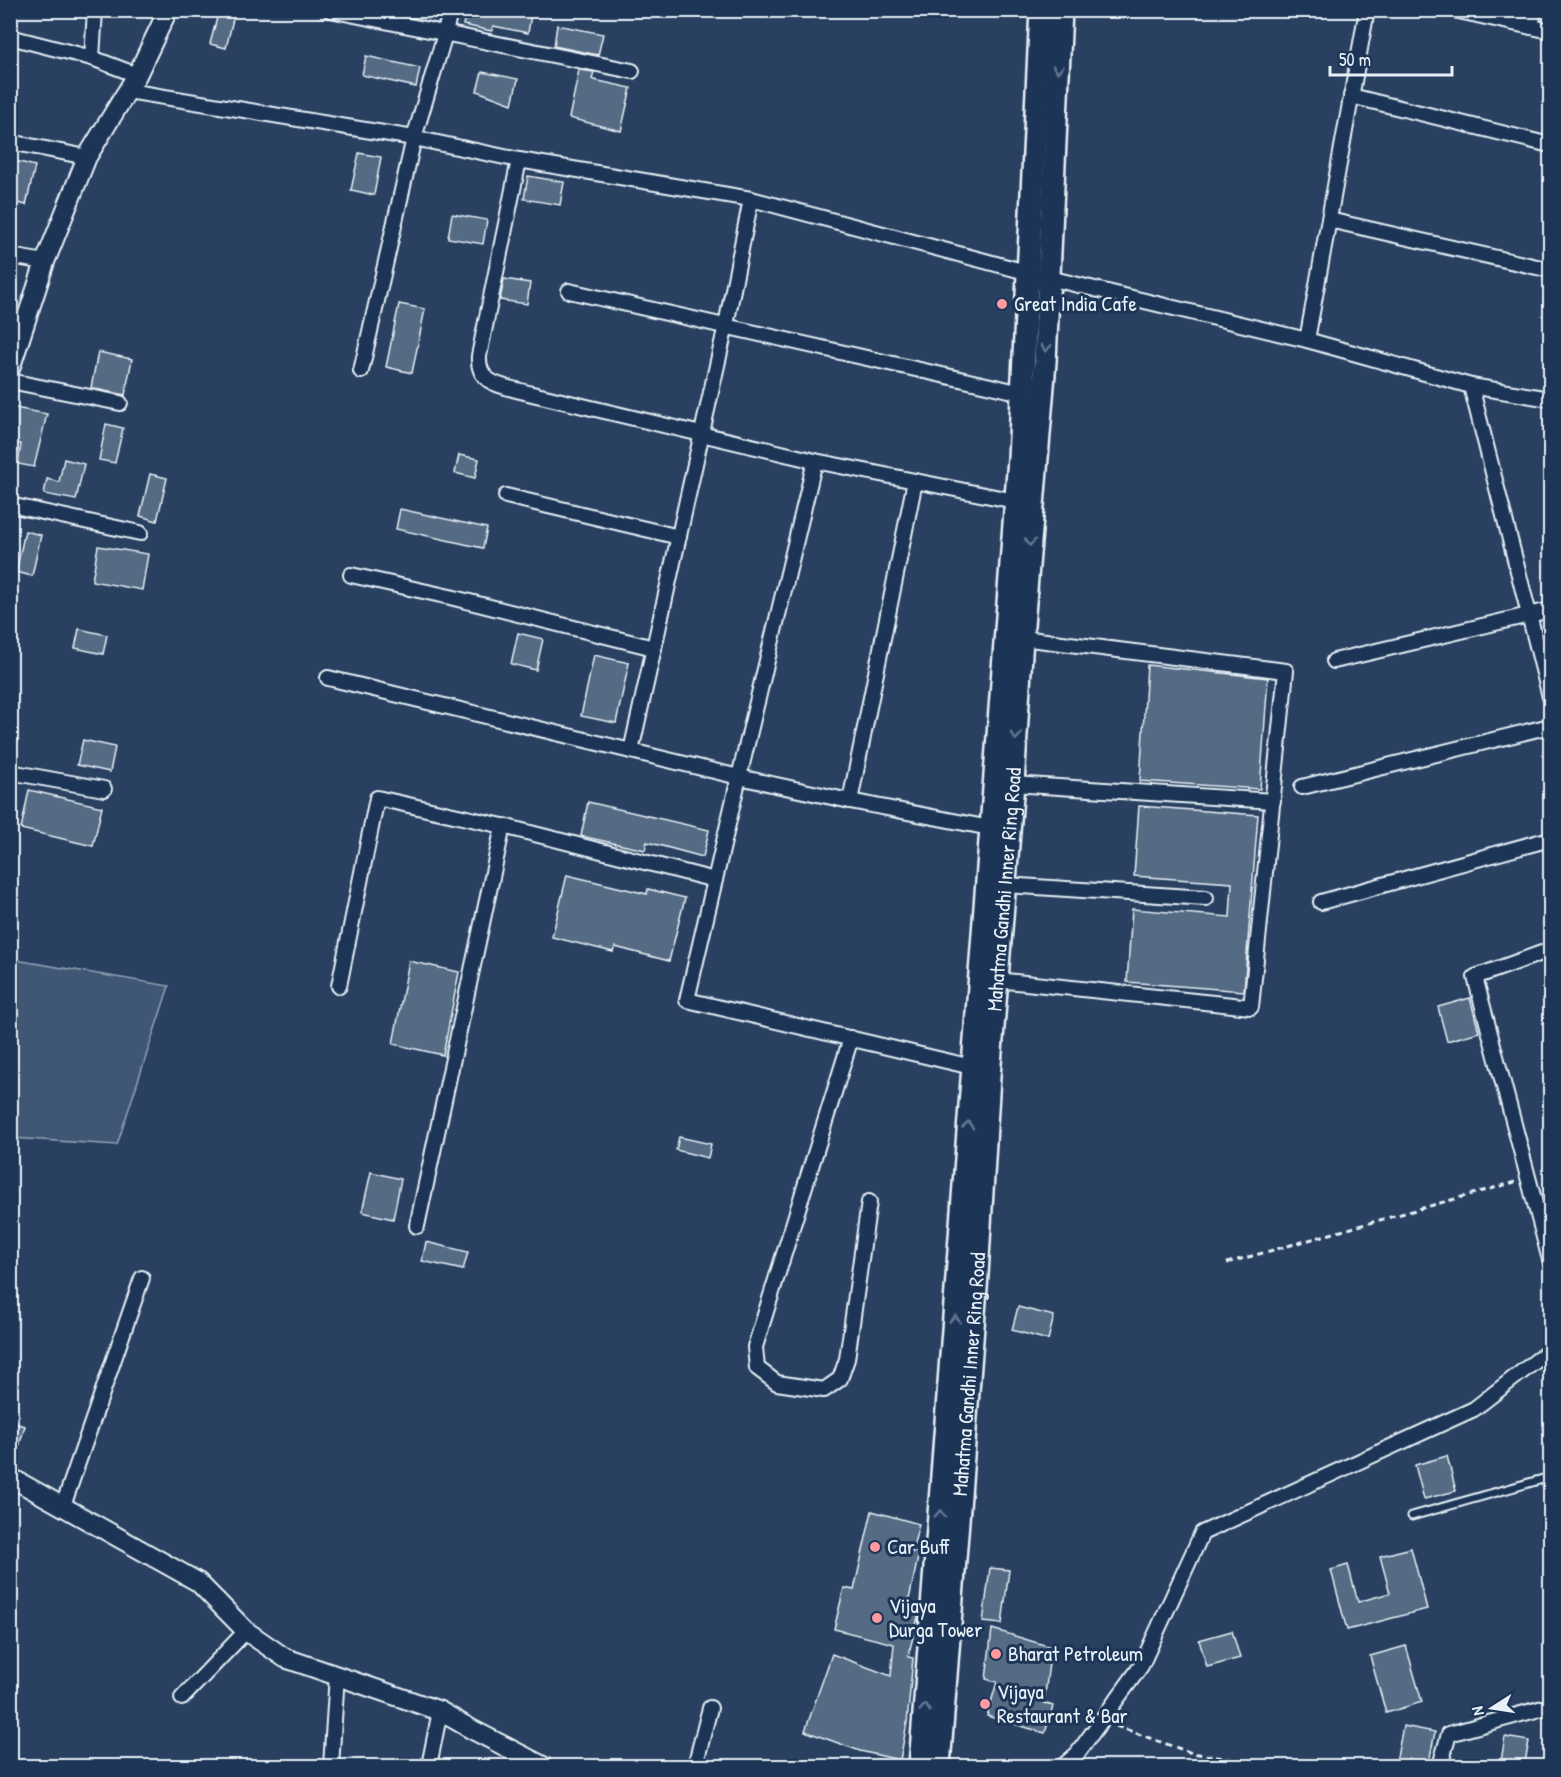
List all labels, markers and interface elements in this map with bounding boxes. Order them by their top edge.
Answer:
scale bar [1330,39,1452,77]
text: 50 m [1339,47,1371,72]
one-way arrow [1052,64,1065,73]
place label: Great India Cafe [1014,289,1137,318]
marker: Great India Cafe [995,297,1009,311]
one-way arrow [1039,343,1052,352]
one-way arrow [1024,537,1037,547]
one-way arrow [1009,732,1022,741]
street label: Mahatma Gandhi Inner Ring Road [979,767,1028,1012]
one-way arrow [961,1120,974,1129]
street label: Mahatma Gandhi Inner Ring Road [945,1251,992,1497]
one-way arrow [948,1315,961,1324]
one-way arrow [933,1509,946,1518]
place label: Car Buff [887,1532,950,1561]
marker: Car Buff [868,1540,882,1554]
place label: Vijaya Durga Tower [889,1591,982,1644]
marker: Vijaya Durga Tower [870,1611,884,1625]
place label: Bharat Petroleum [1008,1639,1143,1668]
marker: Bharat Petroleum [989,1647,1003,1661]
place label: Vijaya Restaurant & Bar [997,1677,1128,1730]
north arrow [1462,1678,1522,1738]
marker: Vijaya Restaurant & Bar [978,1697,992,1711]
one-way arrow [918,1704,931,1713]
text: N [1466,1704,1489,1718]

